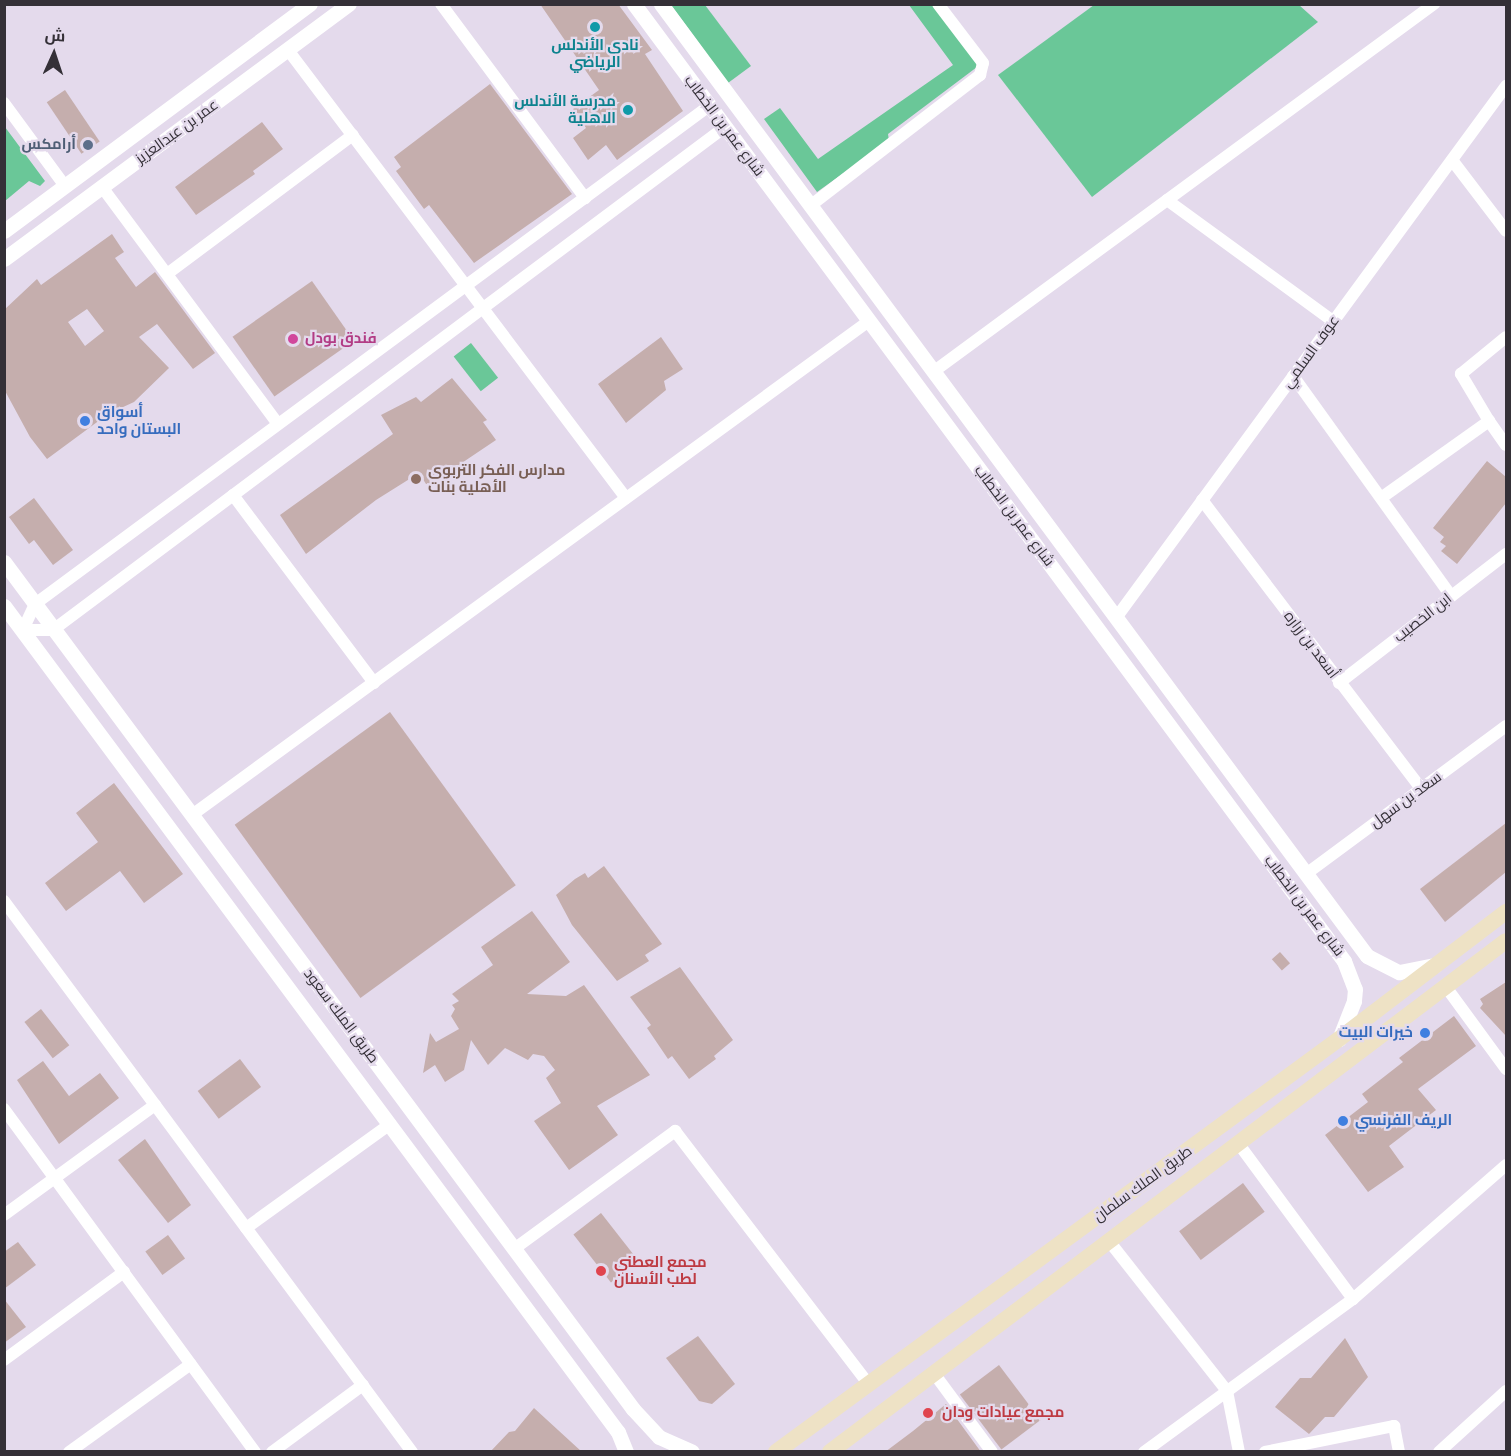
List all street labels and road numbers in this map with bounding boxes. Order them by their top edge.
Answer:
street label: شارع عمر بن الخطاب [680,72,768,180]
street label: عمر بن عبدالعزيز [132,96,222,168]
street label: عوف السلمي [1279,312,1343,392]
street label: شارع عمر بن الخطاب [970,462,1058,570]
street label: ابن الخصيب [1390,590,1456,646]
street label: أسعد بن زراره [1280,608,1342,682]
street label: سعد بن سهل [1367,768,1445,832]
street label: شارع عمر بن الخطاب [1260,852,1348,960]
street label: طريق الملك سعود [300,965,382,1067]
street label: طريق الملك سلمان [1090,1142,1196,1226]

